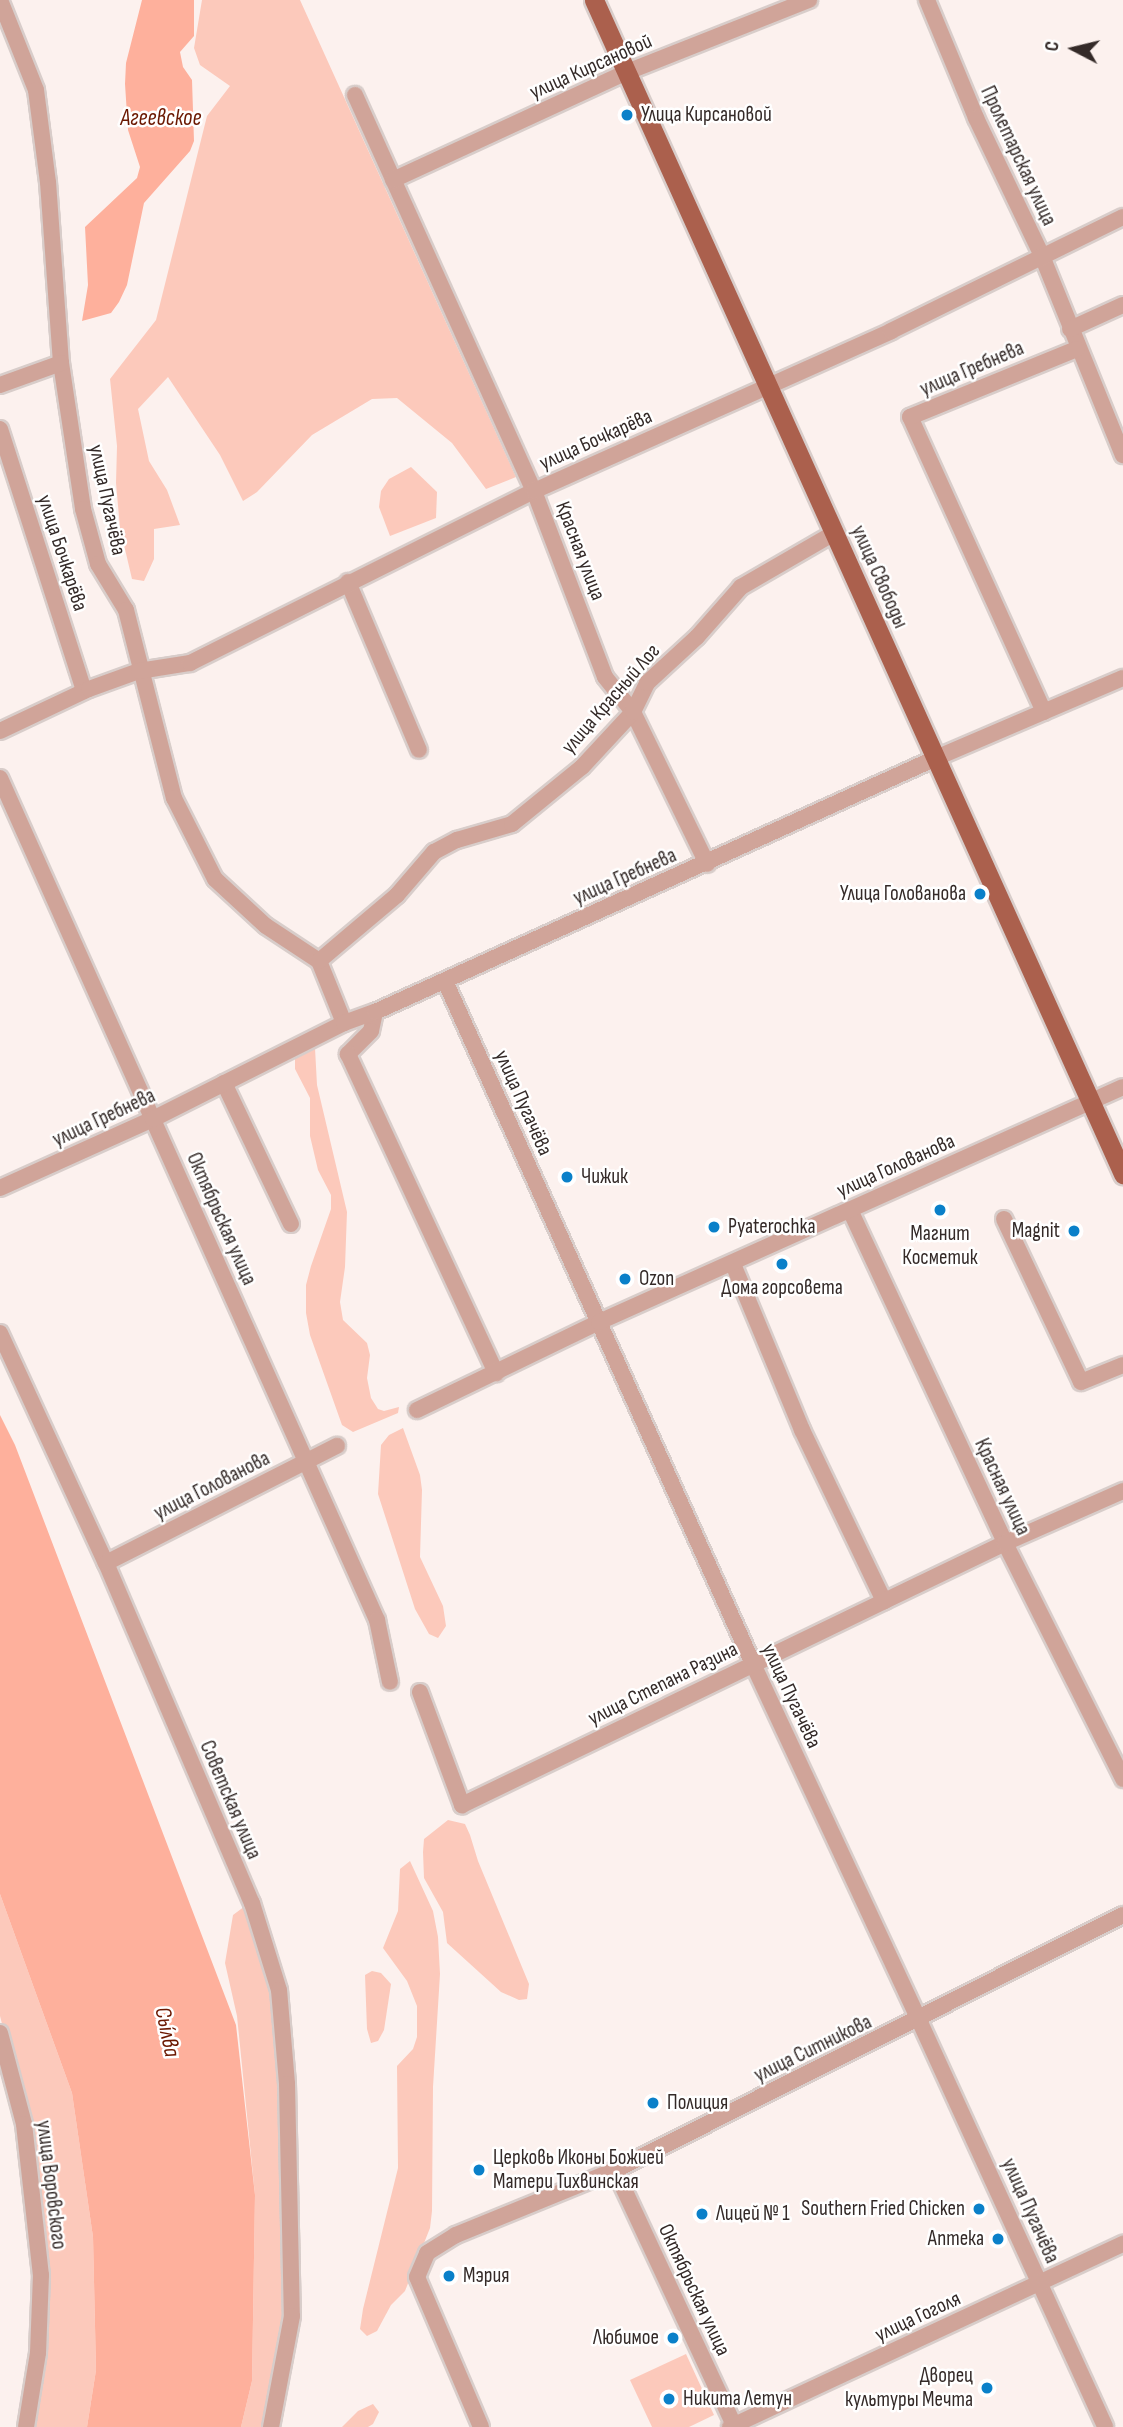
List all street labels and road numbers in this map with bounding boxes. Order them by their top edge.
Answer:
street label: улица Кирсановой [526,29,656,105]
street label: Пролетарская улица [975,82,1061,230]
street label: улица Гребнева [916,336,1028,402]
street label: улица Бочкарёва [536,404,656,476]
street label: улица Пугачёва [83,442,131,558]
street label: улица Бочкарёва [31,492,93,614]
street label: Красная улица [550,498,610,604]
street label: улица Свободы [845,522,913,632]
street label: улица Красный Лог [556,639,666,759]
street label: улица Гребнева [569,843,681,911]
street label: улица Пугачёва [489,1047,557,1159]
street label: улица Гребнева [49,1083,159,1153]
street label: улица Голованова [833,1129,959,1203]
street label: Октябрьская улица [181,1149,261,1289]
street label: Красная улица [969,1435,1035,1539]
street label: улица Голованова [150,1446,274,1526]
street label: улица Степана Разина [584,1637,742,1731]
street label: улица Пугачёва [756,1640,826,1752]
street label: Советская улица [194,1737,266,1863]
street label: улица Ситникова [750,2010,876,2088]
street label: улица Воровского [31,2119,71,2251]
street label: улица Пугачёва [996,2155,1064,2267]
street label: Октябрьская улица [653,2220,735,2360]
street label: улица Гоголя [871,2286,965,2348]

